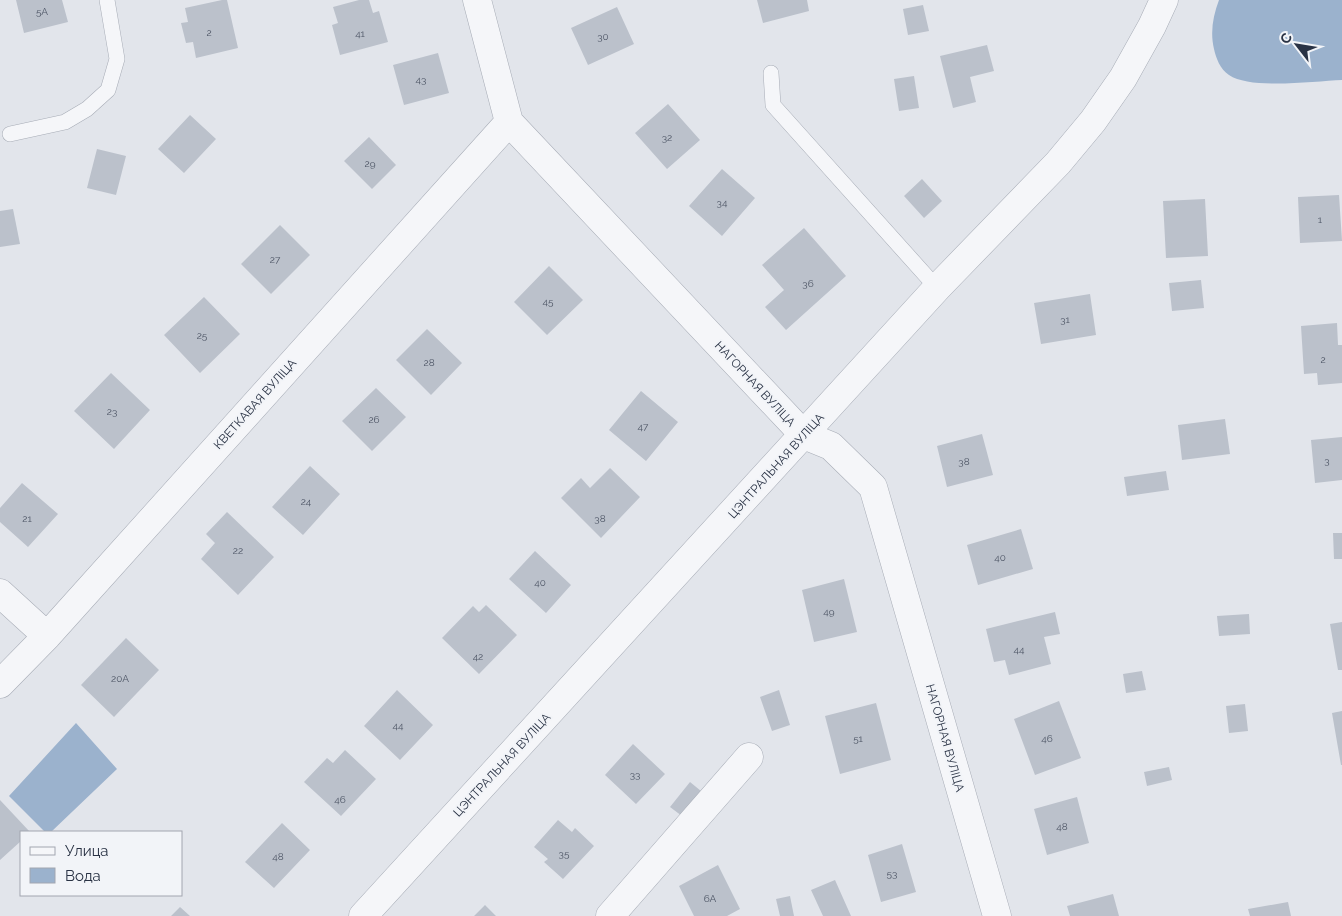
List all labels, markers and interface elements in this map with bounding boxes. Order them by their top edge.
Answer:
house number: 5А [36,6,48,17]
north arrow [1272,20,1322,70]
house number: 2 [206,27,212,38]
house number: 41 [355,28,366,39]
text: С [1277,30,1295,47]
house number: 30 [597,31,609,42]
house number: 43 [416,74,426,85]
house number: 32 [662,132,672,143]
house number: 29 [364,158,376,169]
house number: 34 [717,197,728,208]
house number: 1 [1318,214,1323,225]
house number: 27 [270,254,281,265]
house number: 36 [802,278,814,289]
house number: 45 [543,296,554,307]
house number: 31 [1060,314,1071,325]
house number: 25 [197,330,208,341]
street label: НАГОРНАЯ ВУЛІЦА [712,339,798,429]
house number: 2 [1320,354,1326,365]
street label: КВЕТКАВАЯ ВУЛІЦА [211,356,299,452]
house number: 28 [423,357,435,368]
house number: 23 [107,406,117,417]
street label: ЦЭНТРАЛЬНАЯ ВУЛІЦА [725,411,827,521]
house number: 26 [368,414,380,425]
house number: 47 [638,421,649,432]
house number: 3 [1324,455,1330,466]
house number: 38 [958,456,970,467]
house number: 24 [301,496,312,507]
house number: 21 [22,513,32,524]
house number: 38 [594,513,606,524]
house number: 22 [233,545,243,556]
house number: 40 [994,552,1006,563]
house number: 40 [534,577,546,588]
house number: 49 [823,606,835,617]
house number: 44 [1014,644,1025,655]
house number: 42 [473,651,483,662]
house number: 20А [111,673,129,684]
street label: НАГОРНАЯ ВУЛІЦА [923,683,967,793]
street label: ЦЭНТРАЛЬНАЯ ВУЛІЦА [450,710,554,820]
house number: 44 [393,720,404,731]
house number: 51 [853,733,864,744]
house number: 46 [1041,733,1053,744]
house number: 33 [630,769,640,780]
house number: 46 [334,794,346,805]
house number: 48 [1056,821,1068,832]
legend [20,831,182,896]
text: Улица [65,842,109,860]
house number: 35 [559,848,570,859]
house number: 48 [272,851,284,862]
text: Вода [65,867,101,885]
house number: 53 [887,868,897,879]
house number: 6А [704,893,717,904]

